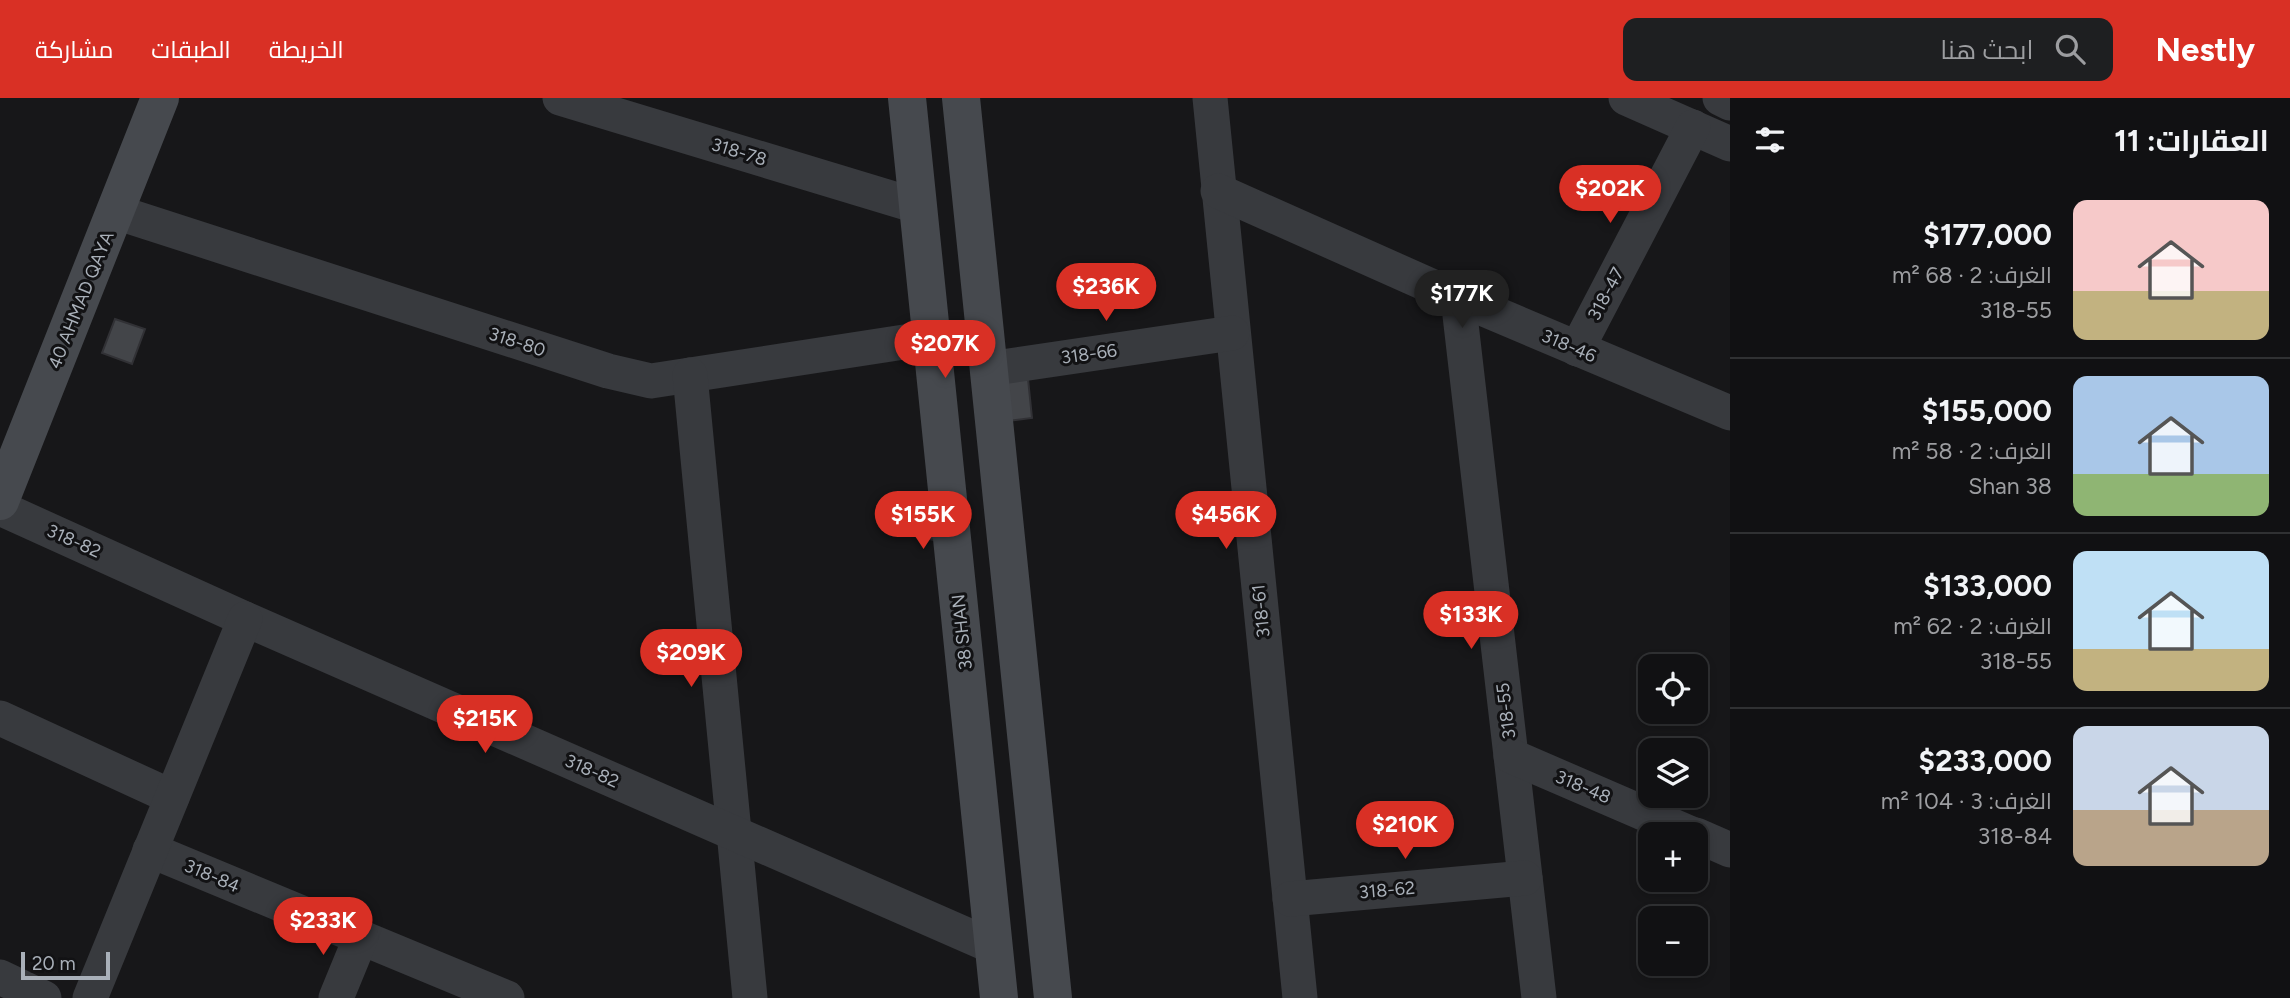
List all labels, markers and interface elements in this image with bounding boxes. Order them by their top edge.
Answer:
search box [1623,18,2113,81]
icon: search [2051,30,2089,68]
text: Nestly [2155,30,2255,69]
text: ابحث هنا [1940,34,2033,66]
text: مشاركة [35,35,113,64]
text: الطبقات [151,35,231,64]
text: الخريطة [269,35,344,64]
icon: filters [1751,121,1789,159]
text: العقارات: 11 [2114,122,2269,159]
street label: 318-78 [709,133,769,171]
pin: $202K [1561,166,1659,225]
text: $202K [1575,174,1645,202]
text: $177,000 [1923,216,2052,253]
street label: 40 AHMAD QAYA [43,228,119,372]
icon: home [2129,228,2213,312]
text: الغرف: 2 · 68 m² [1892,261,2052,289]
pin: $236K [1057,264,1155,323]
street label: 318-47 [1583,264,1629,324]
pin: $177K [1413,271,1511,330]
text: $236K [1072,272,1140,300]
text: $177K [1430,279,1494,307]
text: 318-55 [1980,296,2052,324]
pin: $207K [896,320,994,380]
street label: 318-80 [486,323,548,361]
street label: 318-46 [1538,325,1600,367]
text: $207K [910,329,980,357]
street label: 318-66 [1060,339,1118,369]
text: $155,000 [1922,392,2052,429]
icon: home [2129,404,2213,488]
text: الغرف: 2 · 58 m² [1892,437,2052,465]
text: 38 Shan [1968,472,2052,500]
pin: $155K [874,491,972,551]
pin: $456K [1177,491,1275,551]
text: $155K [891,500,955,528]
text: $456K [1191,500,1261,528]
street label: 318-82 [44,519,104,563]
text: $133,000 [1923,567,2052,604]
icon: home [2129,579,2213,663]
street label: 318-61 [1247,583,1275,639]
pin: $133K [1422,592,1520,651]
street label: 38 SHAN [947,593,977,671]
text: $133K [1439,600,1503,628]
text: الغرف: 2 · 62 m² [1893,612,2052,640]
pin: $209K [642,630,740,689]
text: $209K [656,638,726,666]
text: 318-55 [1980,647,2052,675]
map controls [1638,654,1708,976]
button: locate [1638,654,1708,724]
street label: 318-55 [1492,682,1520,740]
pin: $215K [436,696,534,755]
text: $215K [453,704,517,732]
button: layers [1638,738,1708,808]
text: $233,000 [1919,742,2052,779]
street label: 318-82 [562,749,622,793]
icon: home [2129,754,2213,838]
street label: 318-48 [1552,766,1614,808]
text: الغرف: 3 · 104 m² [1881,787,2052,815]
pin: $210K [1356,802,1454,861]
text: $210K [1372,810,1438,838]
button: + [1638,822,1708,892]
text: 318-84 [1978,822,2052,850]
street label: 318-84 [181,855,243,897]
street label: 318-62 [1358,877,1416,903]
pin: $233K [274,898,372,957]
text: $233K [290,906,356,934]
button: − [1638,906,1708,976]
scale bar [21,949,110,981]
text: 20 m [32,952,76,975]

